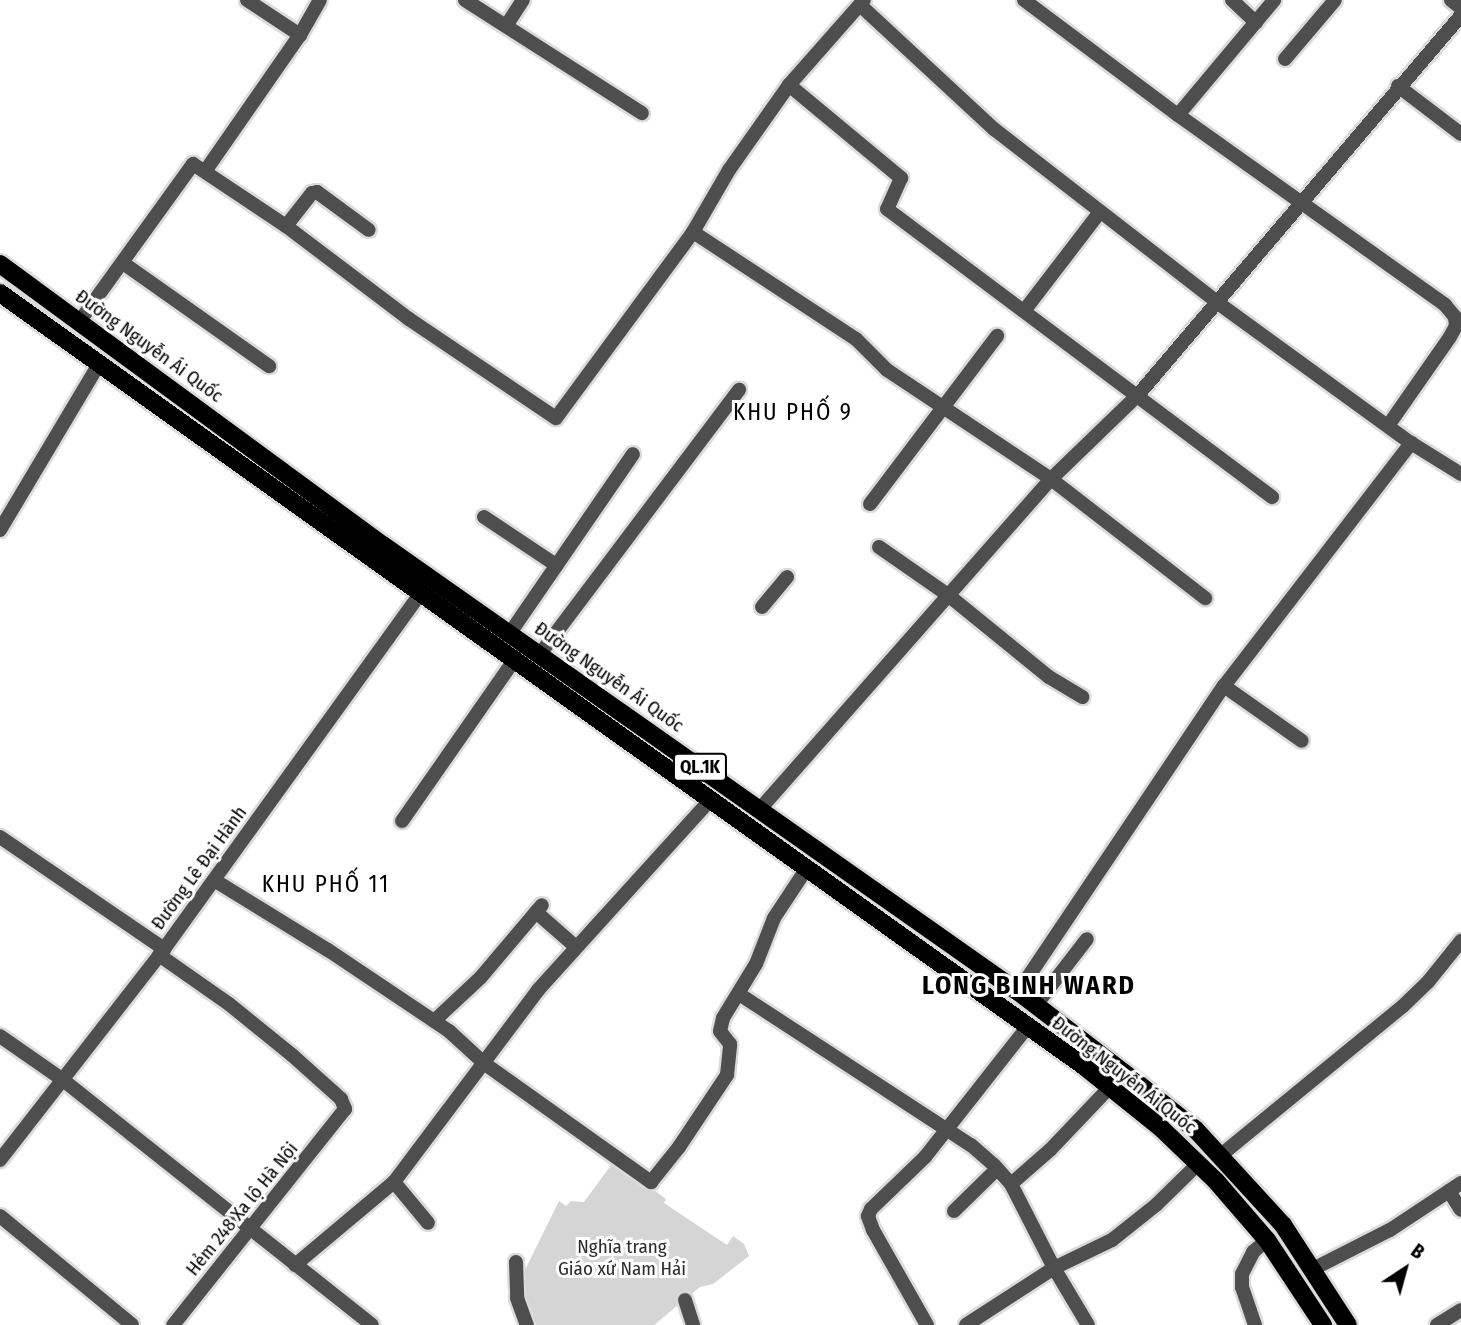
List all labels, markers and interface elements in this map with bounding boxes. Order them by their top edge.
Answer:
street label: Đường Nguyễn Ái Quốc [71,285,227,407]
district label: KHU PHỐ 9 [734,398,852,426]
street label: Đường Nguyễn Ái Quốc [530,617,688,737]
road number: QL.1K [672,752,728,782]
street label: Đường Lê Đại Hành [146,802,252,934]
district label: KHU PHỐ 11 [263,870,389,898]
district label: LONG BINH WARD [924,970,1134,1002]
street label: Đường Nguyễn Ái Quốc [1047,1012,1201,1138]
street label: Hẻm 248 Xa lộ Hà Nội [181,1138,303,1280]
north arrow [1370,1234,1440,1304]
park label: Nghĩa trang Giáo xứ Nam Hải [558,1236,686,1280]
text: B [1407,1239,1429,1264]

